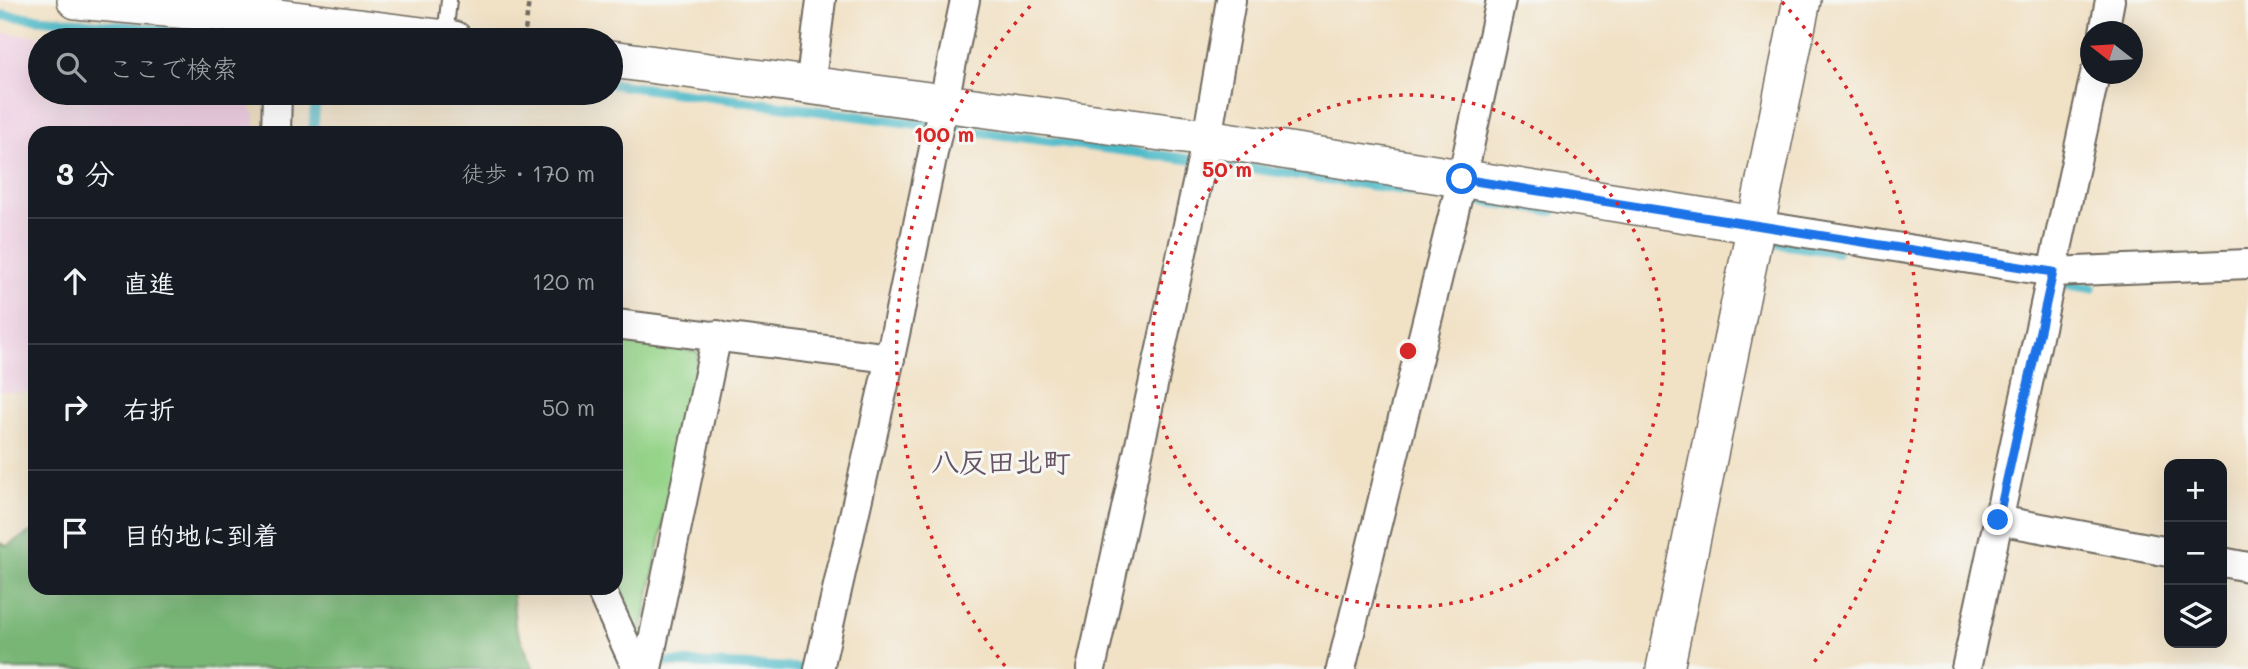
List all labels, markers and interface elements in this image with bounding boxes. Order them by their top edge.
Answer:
north arrow [2080,21,2143,84]
search box [28,28,623,105]
icon: search [52,48,90,86]
text: ここで検索 [108,51,238,85]
text: 100 m [914,120,974,147]
text: 3 分 [56,153,115,193]
text: 50 m [1202,155,1252,182]
text: 徒歩 · 170 m [461,158,595,188]
route start [1446,163,1477,194]
icon: ahead [56,262,94,300]
text: 直進 [123,266,175,300]
text: 120 m [532,266,595,296]
centre of rings [1396,339,1420,363]
icon: right [56,388,94,426]
text: 右折 [123,392,175,426]
text: 50 m [542,392,595,422]
district label: 八反田北町 [931,443,1071,479]
map controls [2164,459,2227,648]
button: + [2164,459,2227,522]
route end [1982,504,2013,535]
icon: arrive [56,514,94,552]
text: 目的地に到着 [123,518,279,552]
button: − [2164,522,2227,585]
button: layers [2164,585,2227,648]

